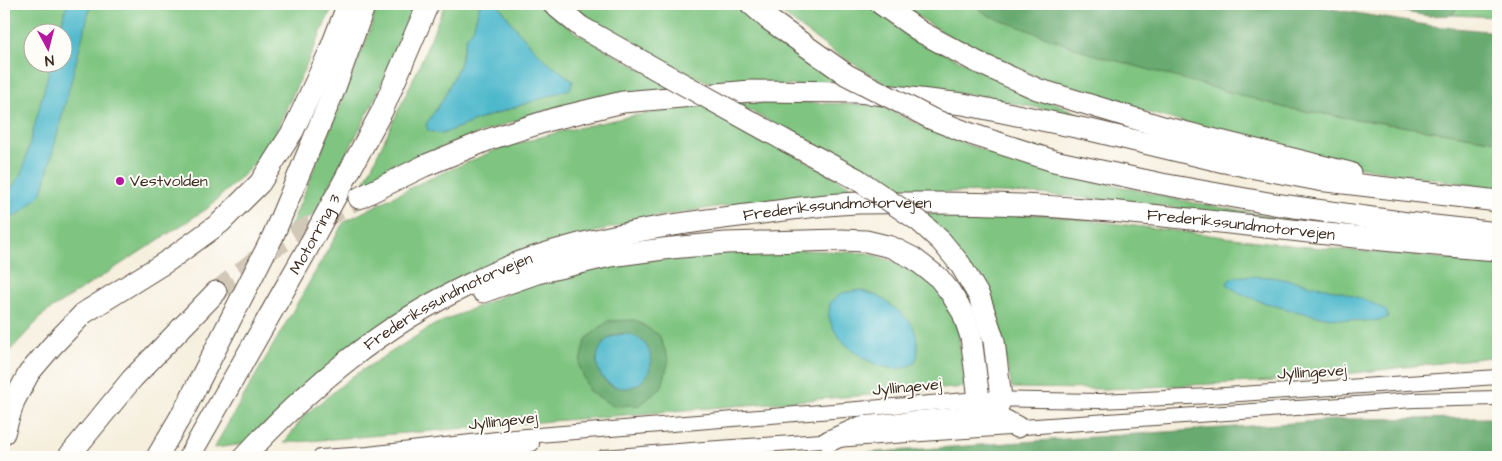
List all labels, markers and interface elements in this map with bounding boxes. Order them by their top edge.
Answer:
north arrow [22,22,72,72]
text: N [44,49,55,70]
place label: Vestvolden [130,170,208,192]
marker: Vestvolden [114,175,126,187]
street label: Motorring 3 [284,190,346,278]
street label: Frederikssundmotorvejen [742,192,932,226]
street label: Frederikssundmotorvejen [1146,204,1336,246]
street label: Frederikssundmotorvejen [359,247,535,356]
street label: Jyllingevej [1277,359,1347,386]
street label: Jyllingevej [871,373,943,402]
street label: Jyllingevej [467,406,539,437]

